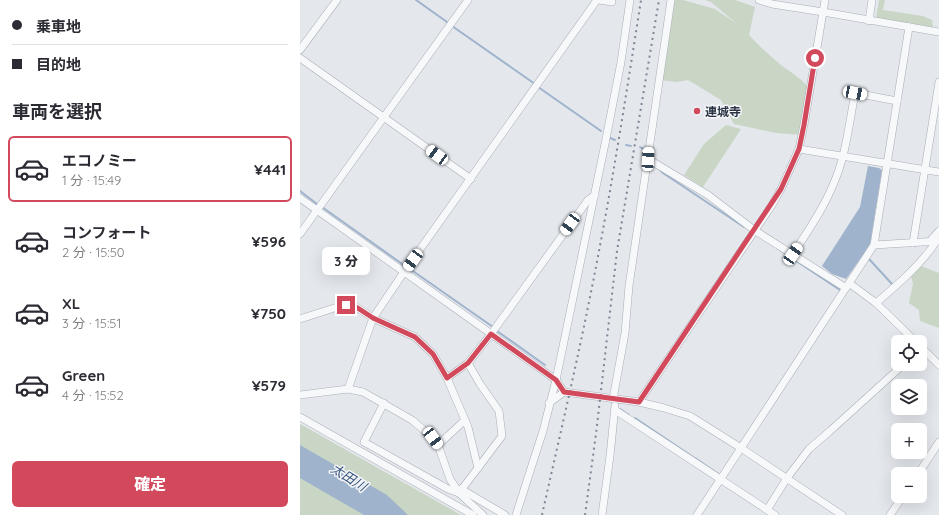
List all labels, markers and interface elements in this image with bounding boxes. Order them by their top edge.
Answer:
text: 乗車地 [36,17,81,36]
route start [806,49,824,67]
text: 目的地 [36,55,81,74]
car [842,85,868,101]
text: 車両を選択 [12,100,102,123]
place label: 連城寺 [705,104,741,119]
marker: 連城寺 [692,106,702,116]
car [424,143,450,167]
car [641,147,655,171]
icon: car [14,151,50,187]
text: エコノミー [62,151,137,170]
text: ¥441 [254,160,286,179]
text: 1 分 · 15:49 [62,172,121,188]
car [558,211,582,237]
icon: car [14,223,50,259]
text: コンフォート [62,223,152,242]
text: ¥596 [252,232,286,251]
car [781,241,805,267]
text: 2 分 · 15:50 [62,244,125,260]
callout: 3 分 [322,247,370,275]
car [401,247,425,273]
text: 3 分 [334,253,358,269]
text: XL [62,294,80,313]
icon: car [14,295,50,331]
route end [337,296,355,314]
text: ¥750 [251,304,286,323]
text: 3 分 · 15:51 [62,315,121,331]
map controls [891,335,927,503]
button: locate [891,335,927,371]
text: Green [62,366,105,385]
icon: car [14,367,50,403]
text: ¥579 [252,376,286,395]
button: layers [891,379,927,415]
text: 4 分 · 15:52 [62,387,124,403]
button: + [891,423,927,459]
car [421,425,445,451]
water label: 太田川 [328,460,371,495]
button: 確定 [12,461,288,507]
button: − [891,467,927,503]

